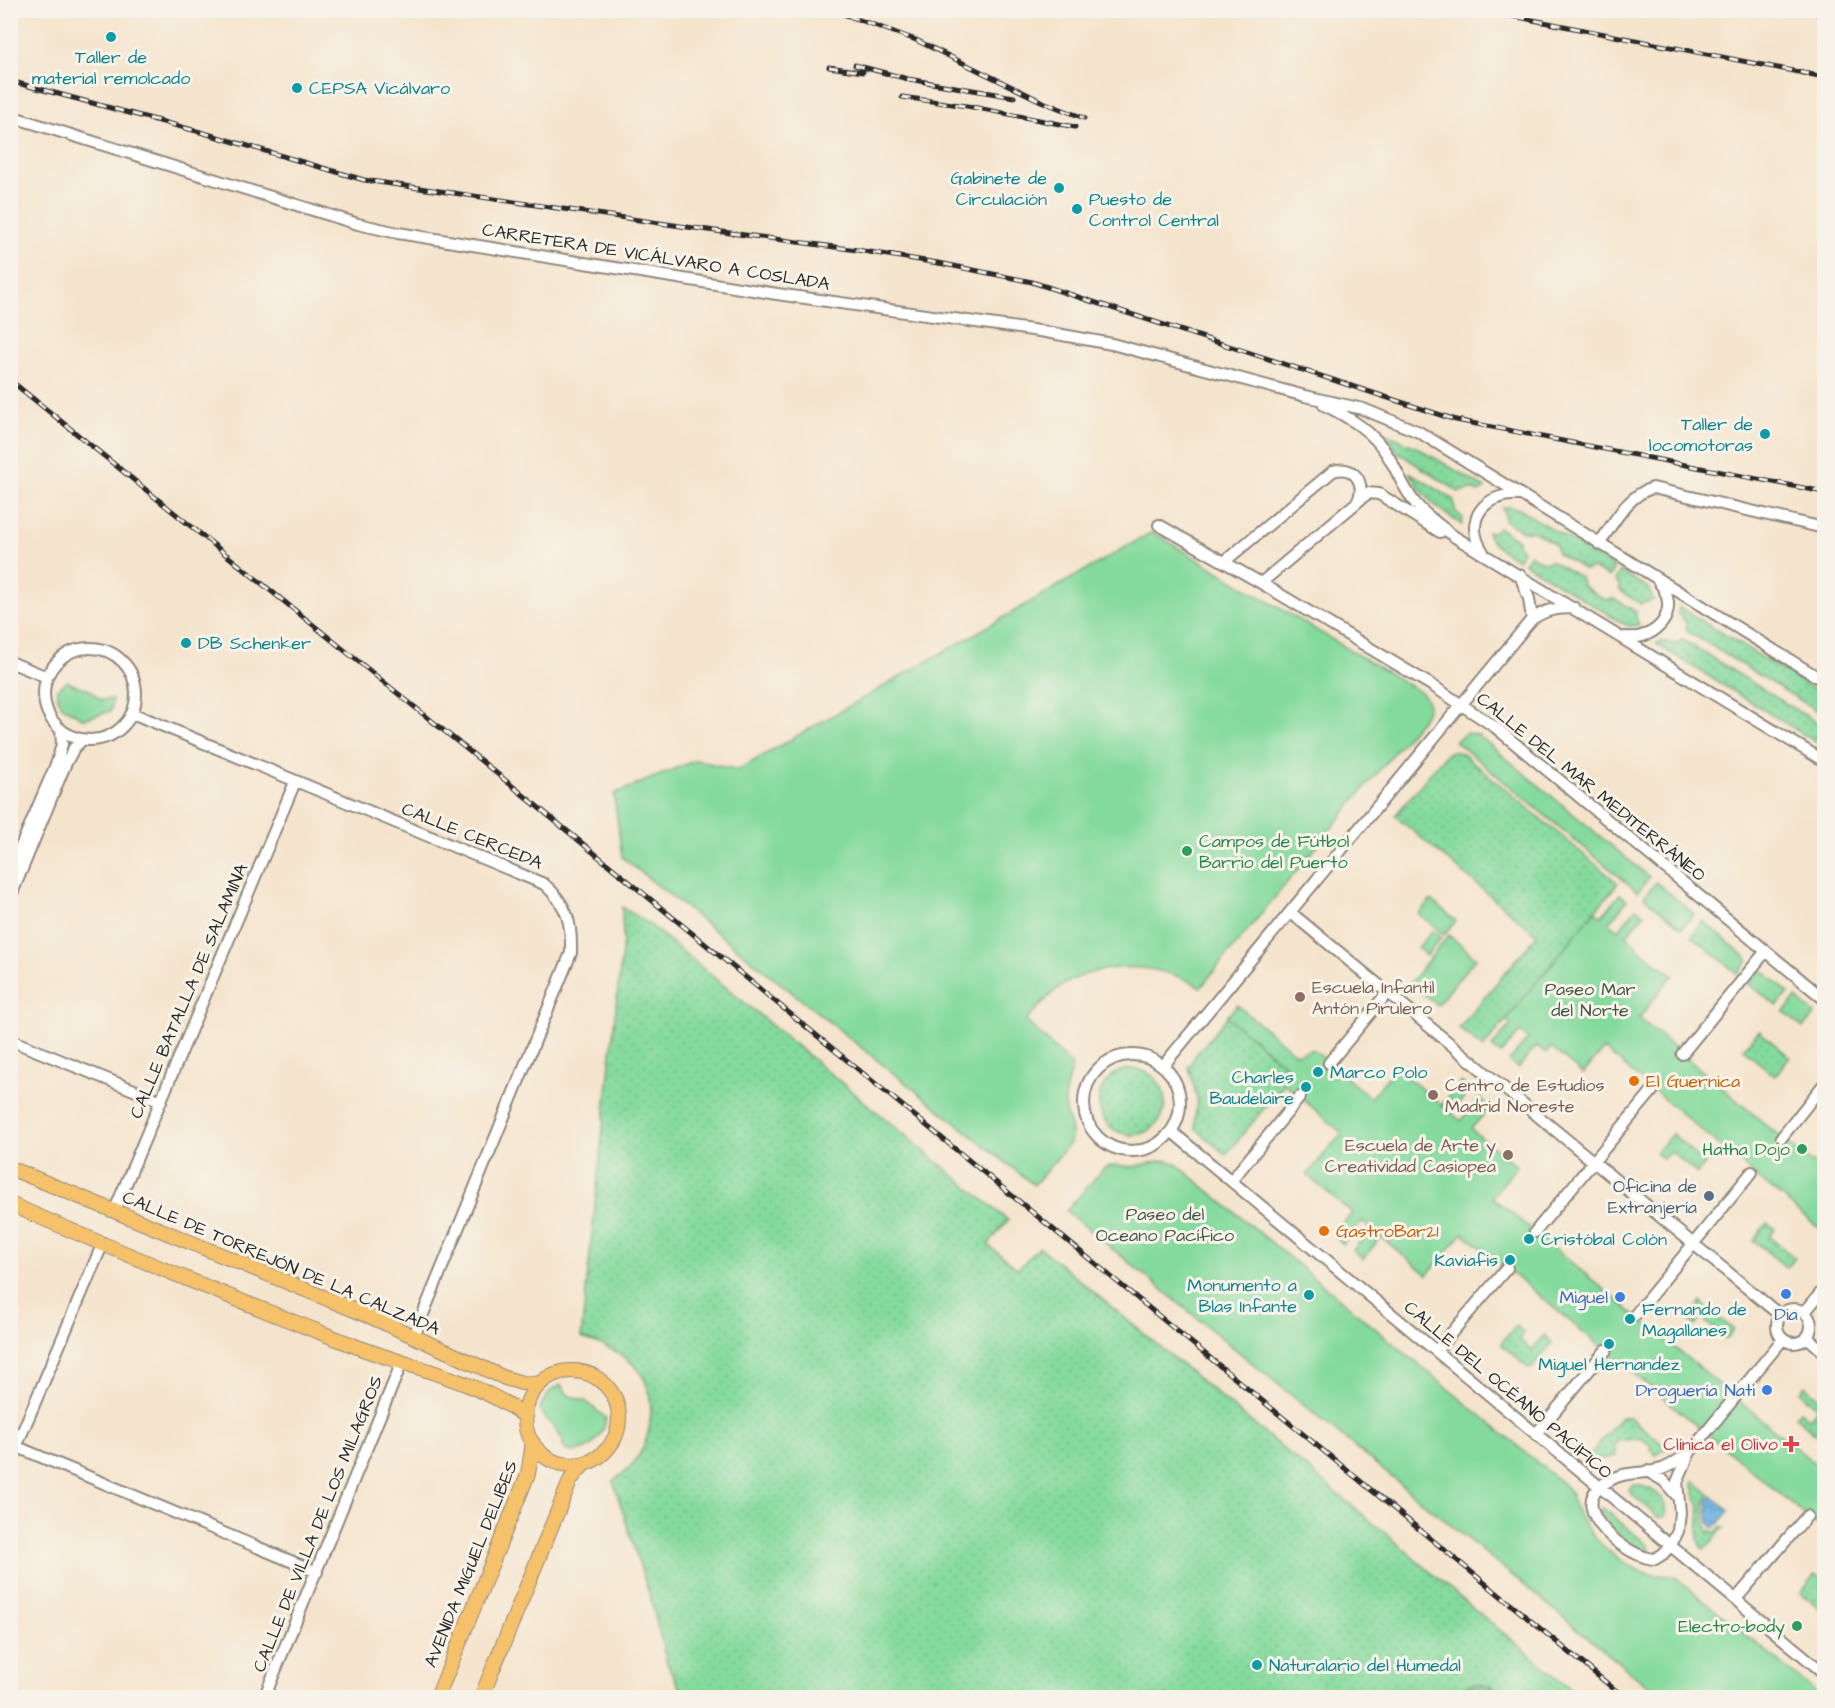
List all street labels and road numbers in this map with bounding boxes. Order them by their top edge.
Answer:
street label: CARRETERA DE VICÁLVARO A COSLADA [480,217,832,297]
street label: CALLE DEL MAR MEDITERRÁNEO [1471,687,1711,887]
street label: CALLE CERCEDA [398,796,547,876]
street label: CALLE BATALLA DE SALAMINA [124,859,254,1122]
street label: CALLE DE TORREJÓN DE LA CALZADA [118,1185,444,1342]
street label: CALLE DEL OCÉANO PACÍFICO [1398,1295,1618,1485]
street label: CALLE DE VILLA DE LOS MILAGROS [247,1372,389,1676]
street label: AVENIDA MIGUEL DELIBES [418,1457,524,1671]

